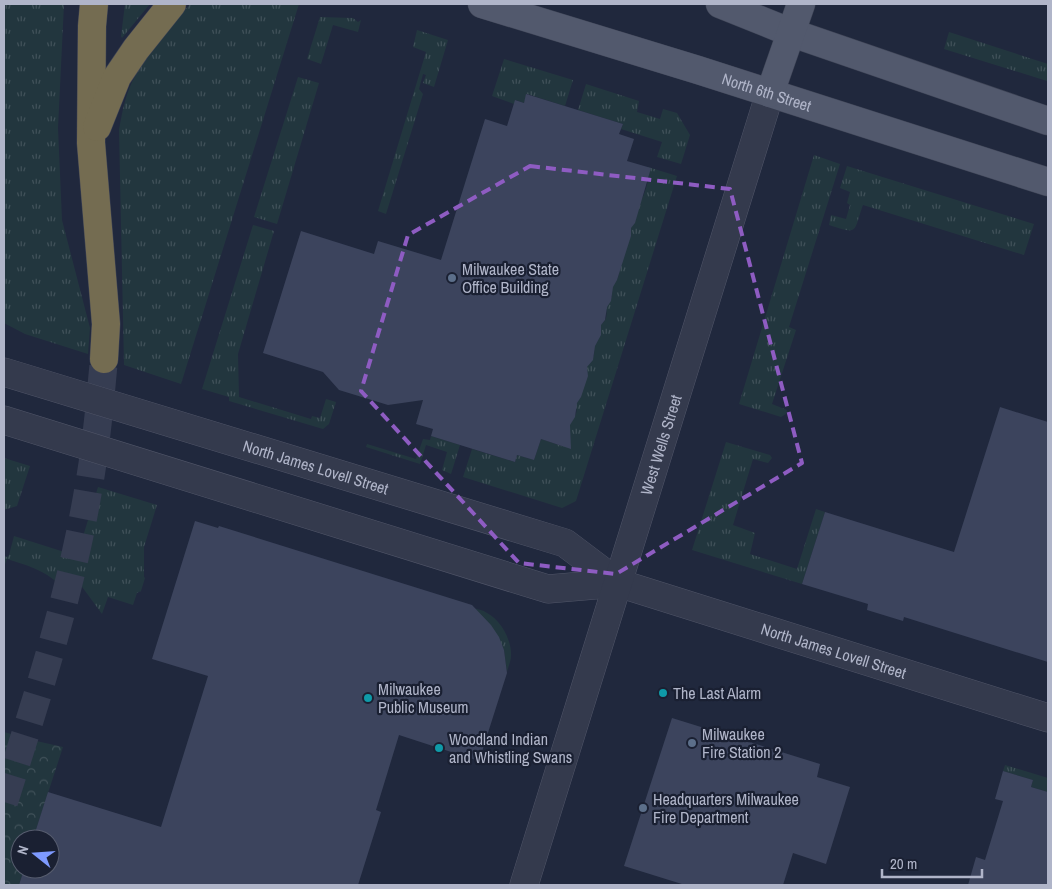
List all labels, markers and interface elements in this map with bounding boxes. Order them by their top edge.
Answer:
street label: North 6th Street [719,67,815,117]
place label: Milwaukee State Office Building [462,258,559,298]
marker: Milwaukee State Office Building [446,272,458,284]
street label: West Wells Street [635,392,687,498]
street label: North James Lovell Street [240,435,392,500]
street label: North James Lovell Street [758,618,909,684]
place label: Milwaukee Public Museum [378,678,468,718]
place label: The Last Alarm [673,682,761,704]
marker: The Last Alarm [657,687,669,699]
marker: Milwaukee Public Museum [362,692,374,704]
place label: Milwaukee Fire Station 2 [702,723,782,763]
place label: Woodland Indian and Whistling Swans [449,728,572,768]
marker: Milwaukee Fire Station 2 [686,737,698,749]
marker: Woodland Indian and Whistling Swans [433,742,445,754]
place label: Headquarters Milwaukee Fire Department [653,788,799,828]
marker: Headquarters Milwaukee Fire Department [637,802,649,814]
north arrow [10,829,60,879]
text: N [13,844,32,857]
scale bar [882,846,982,878]
text: 20 m [890,853,917,874]

